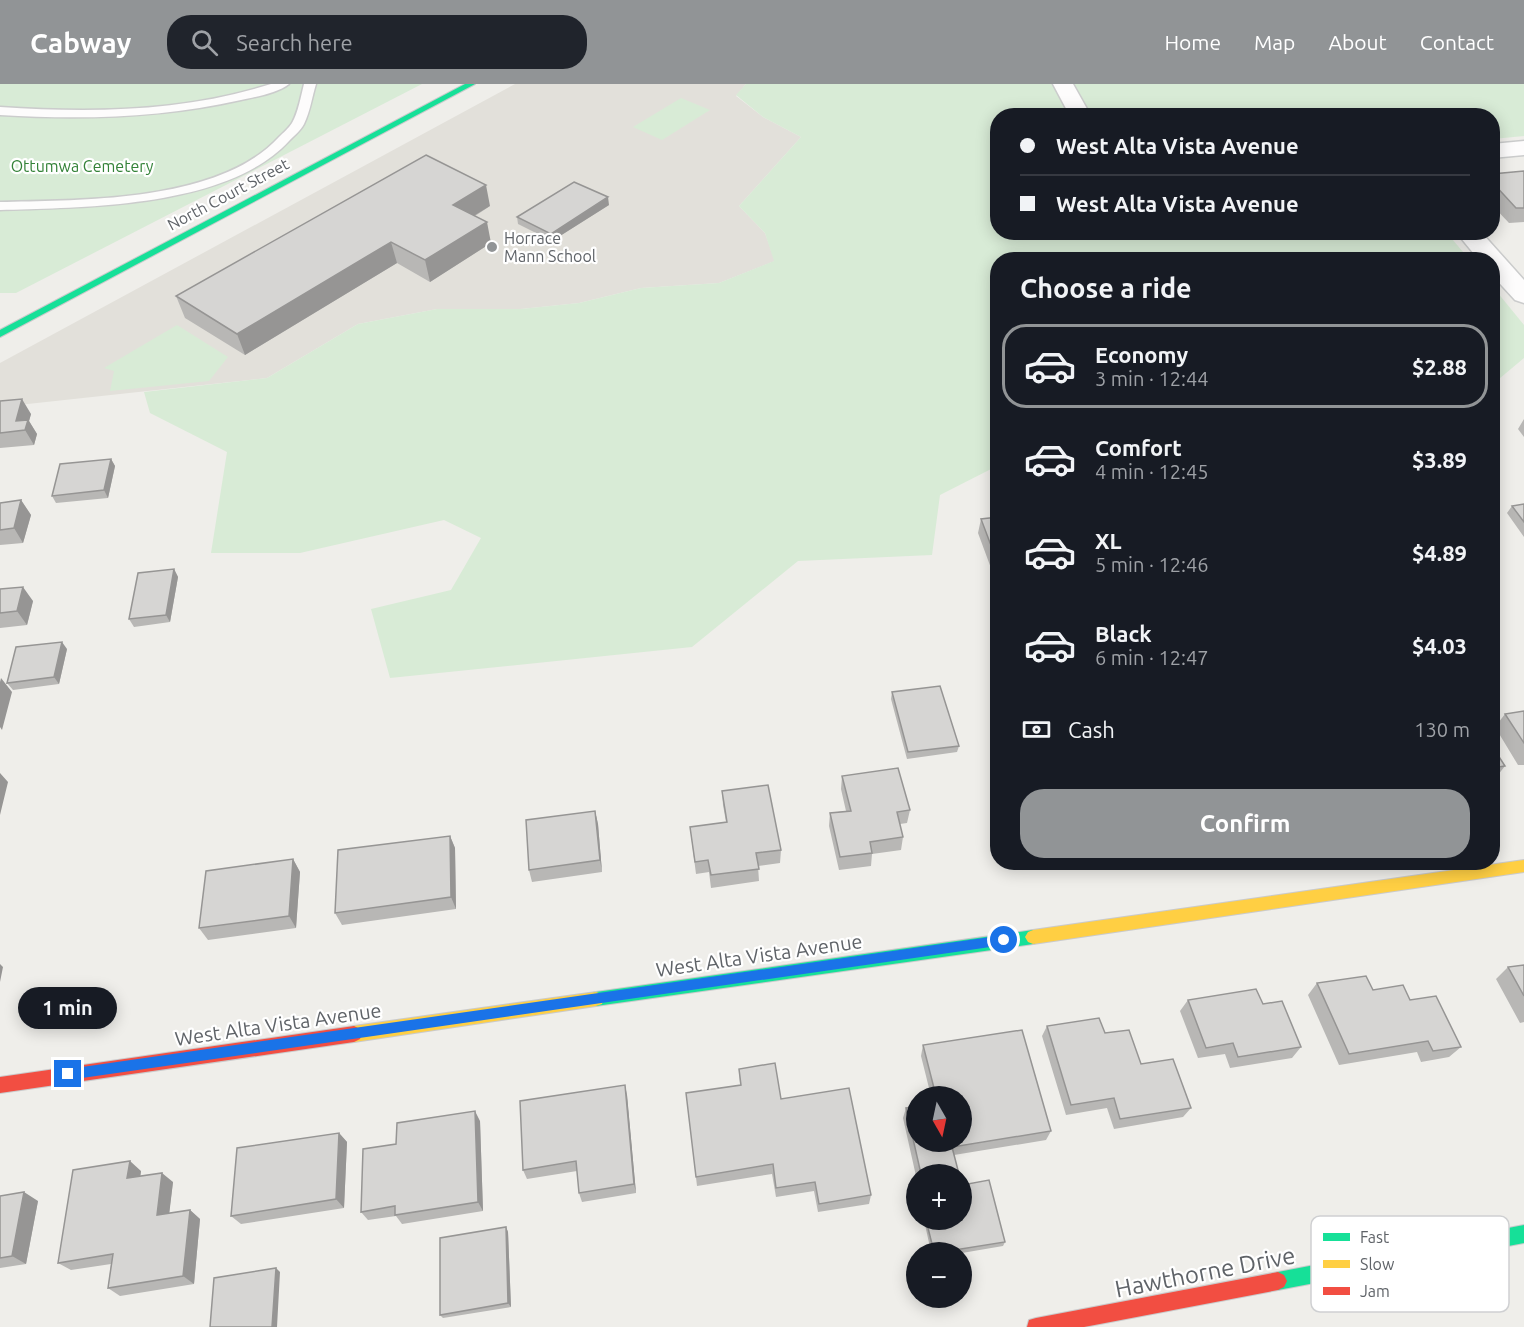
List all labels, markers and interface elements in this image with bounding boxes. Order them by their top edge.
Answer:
search box [167,15,587,69]
icon: search [188,26,221,59]
text: Cabway [30,27,131,58]
text: Search here [236,30,353,55]
text: Home [1164,30,1221,54]
text: Map [1254,30,1295,54]
text: About [1328,30,1387,54]
text: Contact [1420,30,1494,54]
text: West Alta Vista Avenue [1056,133,1299,158]
street label: North Court Street [164,154,292,234]
park label: Ottumwa Cemetery [11,157,154,175]
text: West Alta Vista Avenue [1056,191,1299,216]
place label: Horrace Mann School [504,229,596,265]
marker: Horrace Mann School [485,240,499,254]
text: Choose a ride [1020,273,1192,303]
icon: car [1023,339,1077,393]
text: Economy [1095,342,1188,367]
text: $2.88 [1412,354,1467,379]
text: 3 min · 12:44 [1095,367,1209,390]
icon: car [1023,432,1077,486]
text: Comfort [1095,435,1182,460]
text: $3.89 [1412,447,1467,472]
text: 4 min · 12:45 [1095,460,1209,483]
icon: car [1023,525,1077,579]
text: XL [1095,528,1122,553]
text: $4.89 [1412,540,1467,565]
text: 5 min · 12:46 [1095,553,1209,576]
icon: car [1023,618,1077,672]
text: Black [1095,621,1152,646]
text: $4.03 [1412,633,1467,658]
text: 6 min · 12:47 [1095,646,1209,669]
icon: cash [1020,713,1053,746]
text: Cash [1068,717,1115,742]
text: 130 m [1414,718,1470,741]
button: Confirm [1020,789,1470,858]
route start [990,926,1017,953]
street label: West Alta Vista Avenue [654,929,864,981]
callout: 1 min [19,987,118,1029]
text: 1 min [42,996,93,1019]
street label: West Alta Vista Avenue [173,998,383,1050]
route end [54,1060,81,1087]
north arrow [906,1086,972,1152]
map controls [906,1086,972,1308]
button: + [906,1164,972,1230]
legend [1311,1216,1509,1312]
text: Fast [1360,1228,1390,1246]
street label: Hawthorne Drive [1113,1241,1297,1303]
button: − [906,1242,972,1308]
text: Slow [1360,1255,1395,1273]
text: Jam [1360,1282,1390,1300]

